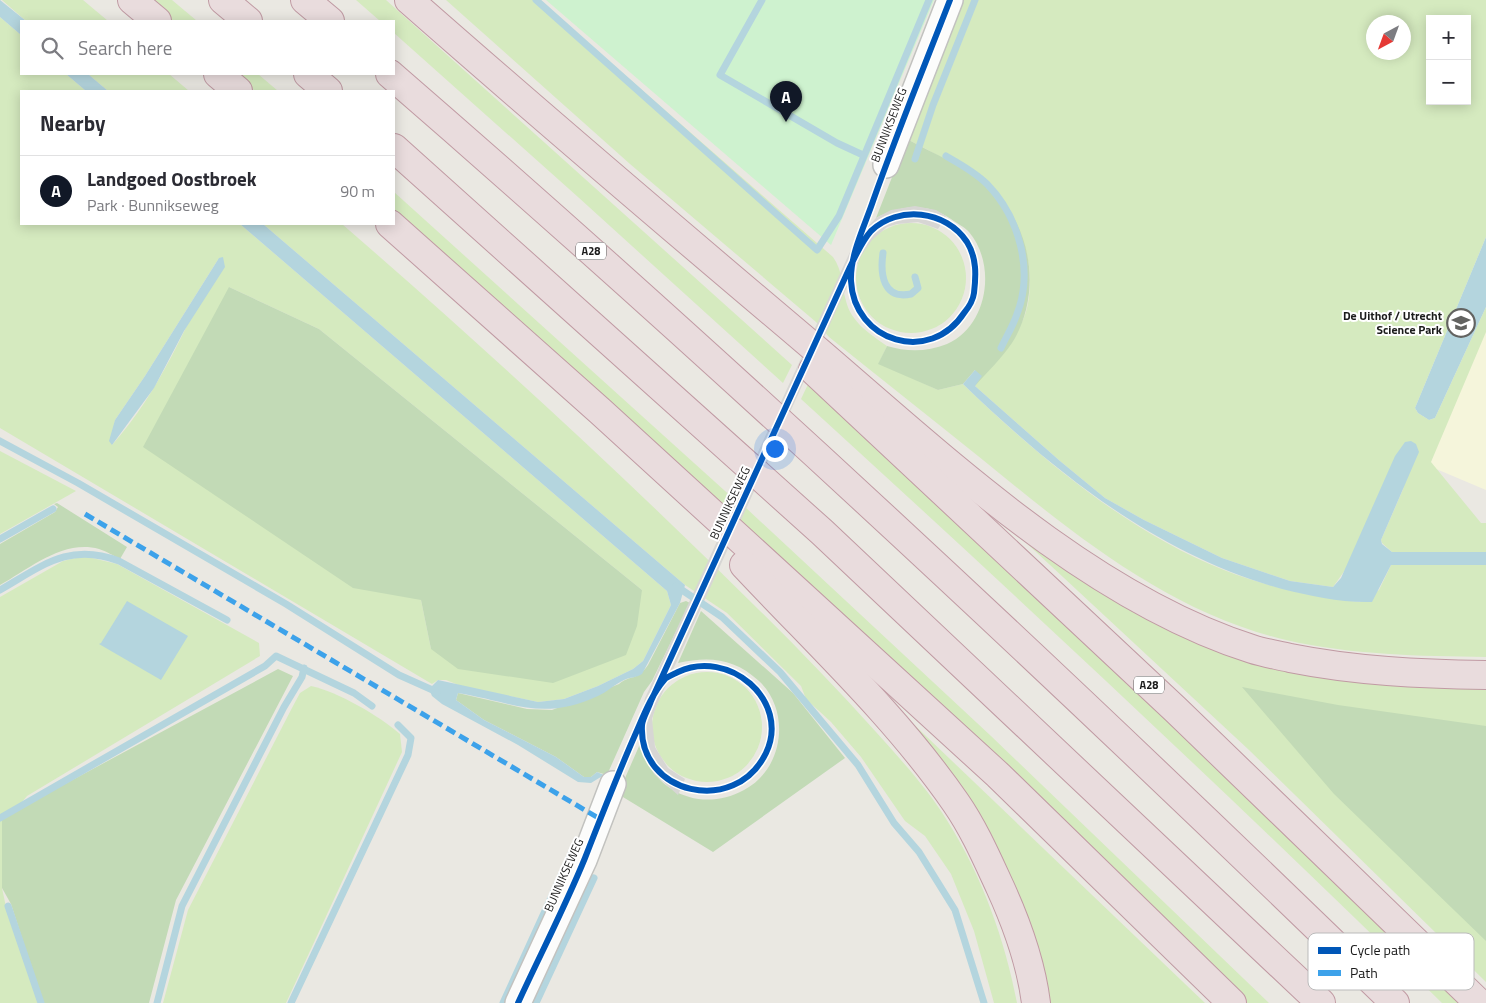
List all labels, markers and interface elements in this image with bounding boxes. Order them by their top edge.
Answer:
north arrow [1366,15,1411,60]
map controls [1426,15,1471,105]
button: + [1426,15,1471,60]
search box [20,20,395,75]
text: Search here [78,33,172,62]
icon: search [38,34,66,62]
button: − [1426,60,1471,105]
pin: A [770,81,802,122]
street label: BUNNIKSEWEG [866,85,912,165]
text: Nearby [40,107,105,139]
text: Landgoed Oostbroek [87,164,257,193]
text: A [51,179,61,203]
text: 90 m [340,179,375,203]
text: Park · Bunnikseweg [87,193,219,217]
road number: A28 [576,242,606,260]
place label: De Uithof / Utrecht Science Park [1343,306,1443,339]
school or university icon: De Uithof / Utrecht Science Park [1446,308,1476,338]
your location [762,436,788,462]
street label: BUNNIKSEWEG [704,463,755,543]
road number: A28 [1134,676,1164,694]
street label: BUNNIKSEWEG [539,835,588,915]
legend [1308,933,1474,990]
text: Cycle path [1350,939,1410,960]
text: Path [1350,962,1378,983]

